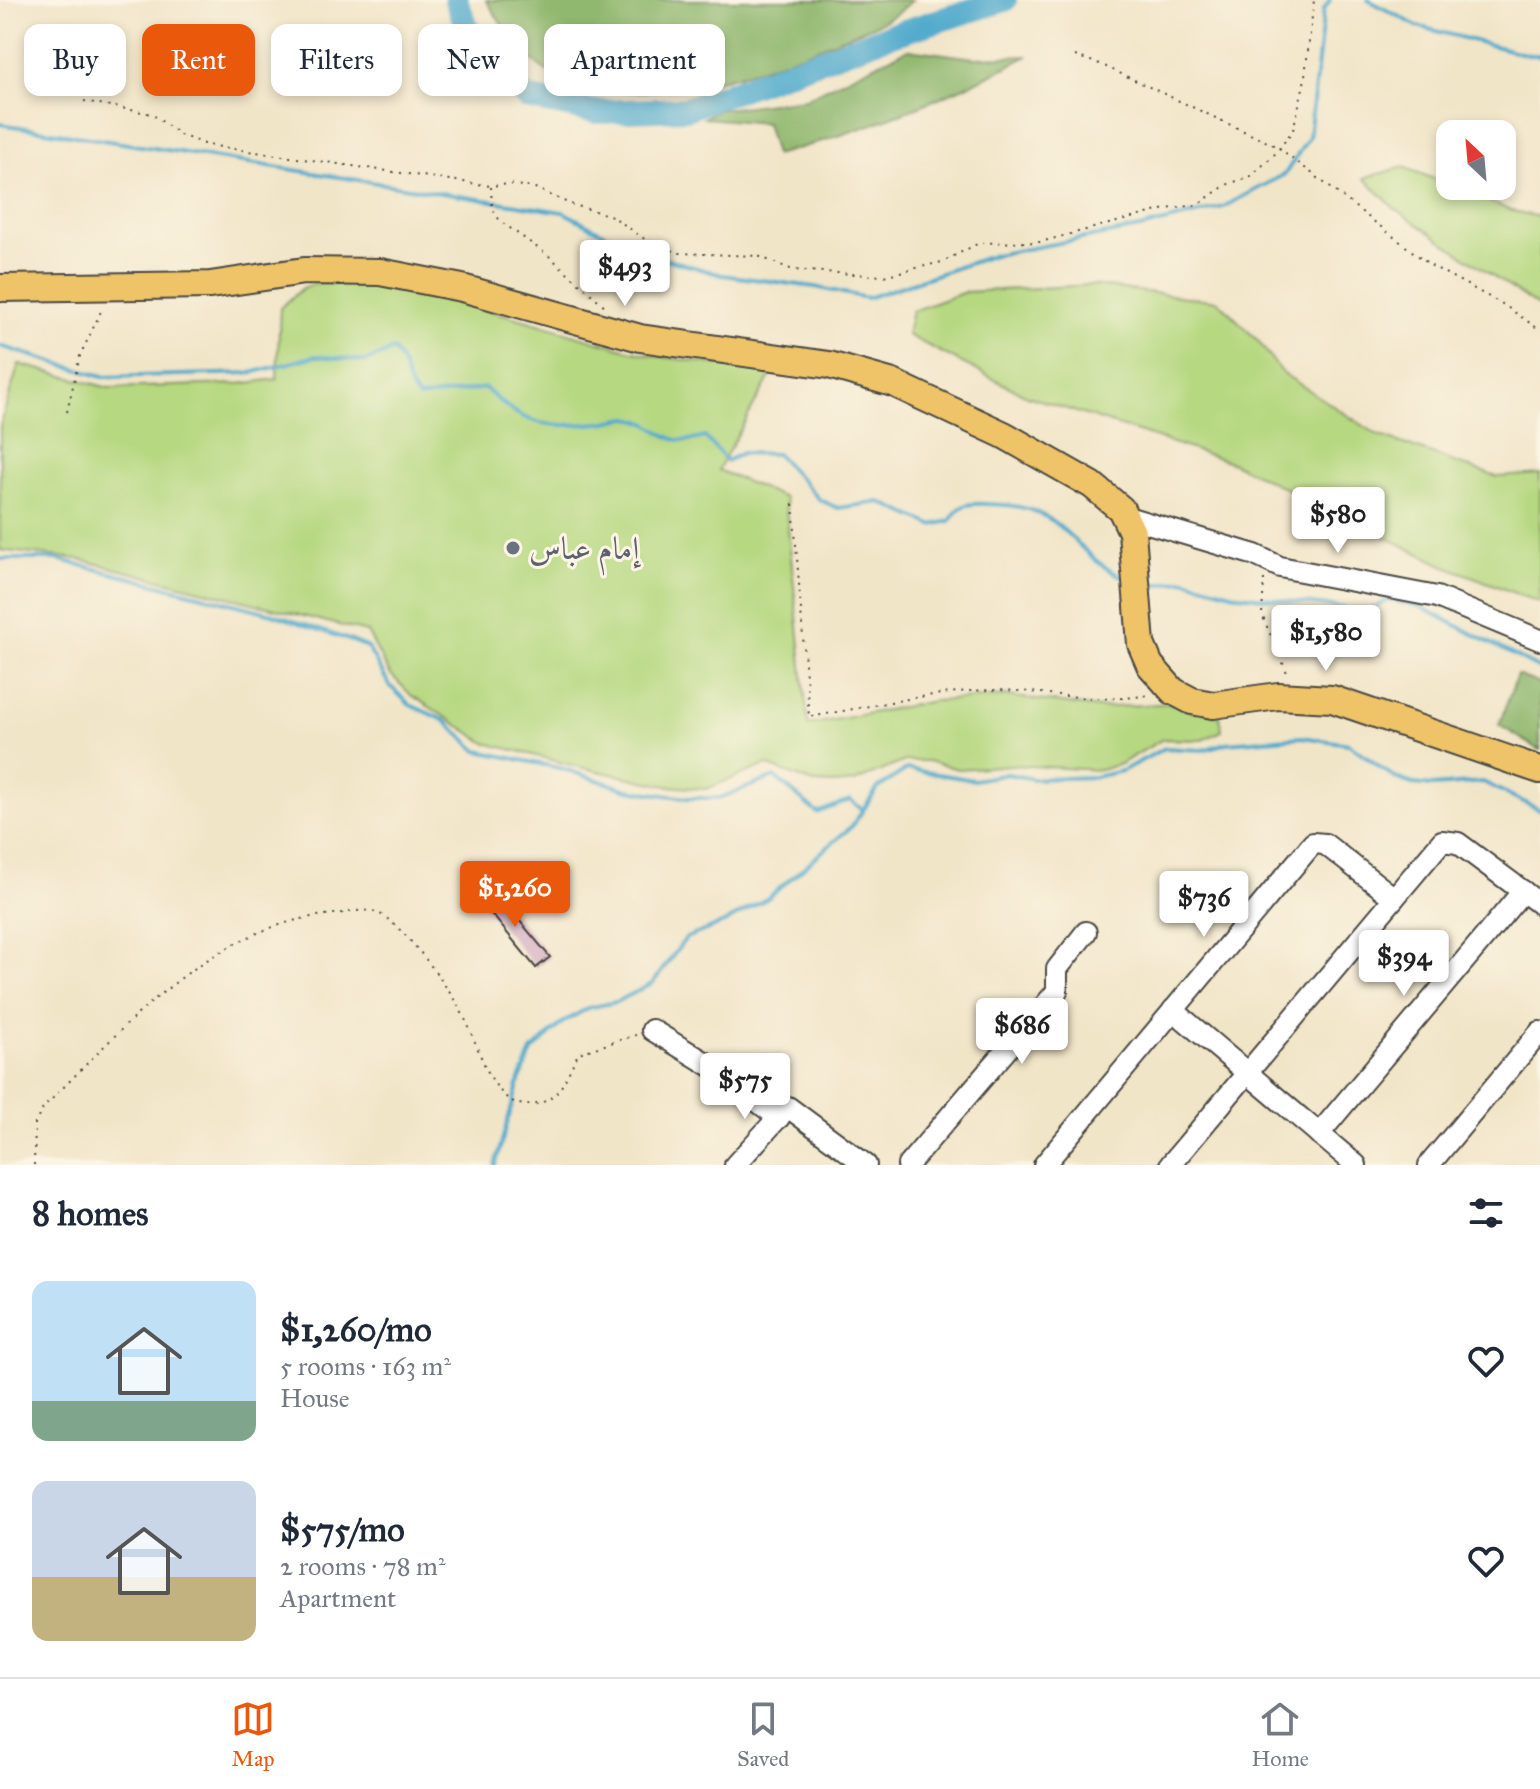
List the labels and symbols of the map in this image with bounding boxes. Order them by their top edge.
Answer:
north arrow [1436,120,1516,200]
pin: $493 [578,240,672,308]
pin: $580 [1291,487,1385,555]
place label: إمام عباس [529,529,641,576]
marker: إمام عباس [504,539,522,557]
pin: $1,580 [1261,605,1391,673]
pin: $1,260 [450,861,580,929]
pin: $736 [1157,871,1251,939]
pin: $394 [1357,930,1451,998]
pin: $686 [975,998,1069,1066]
pin: $575 [698,1053,792,1121]

